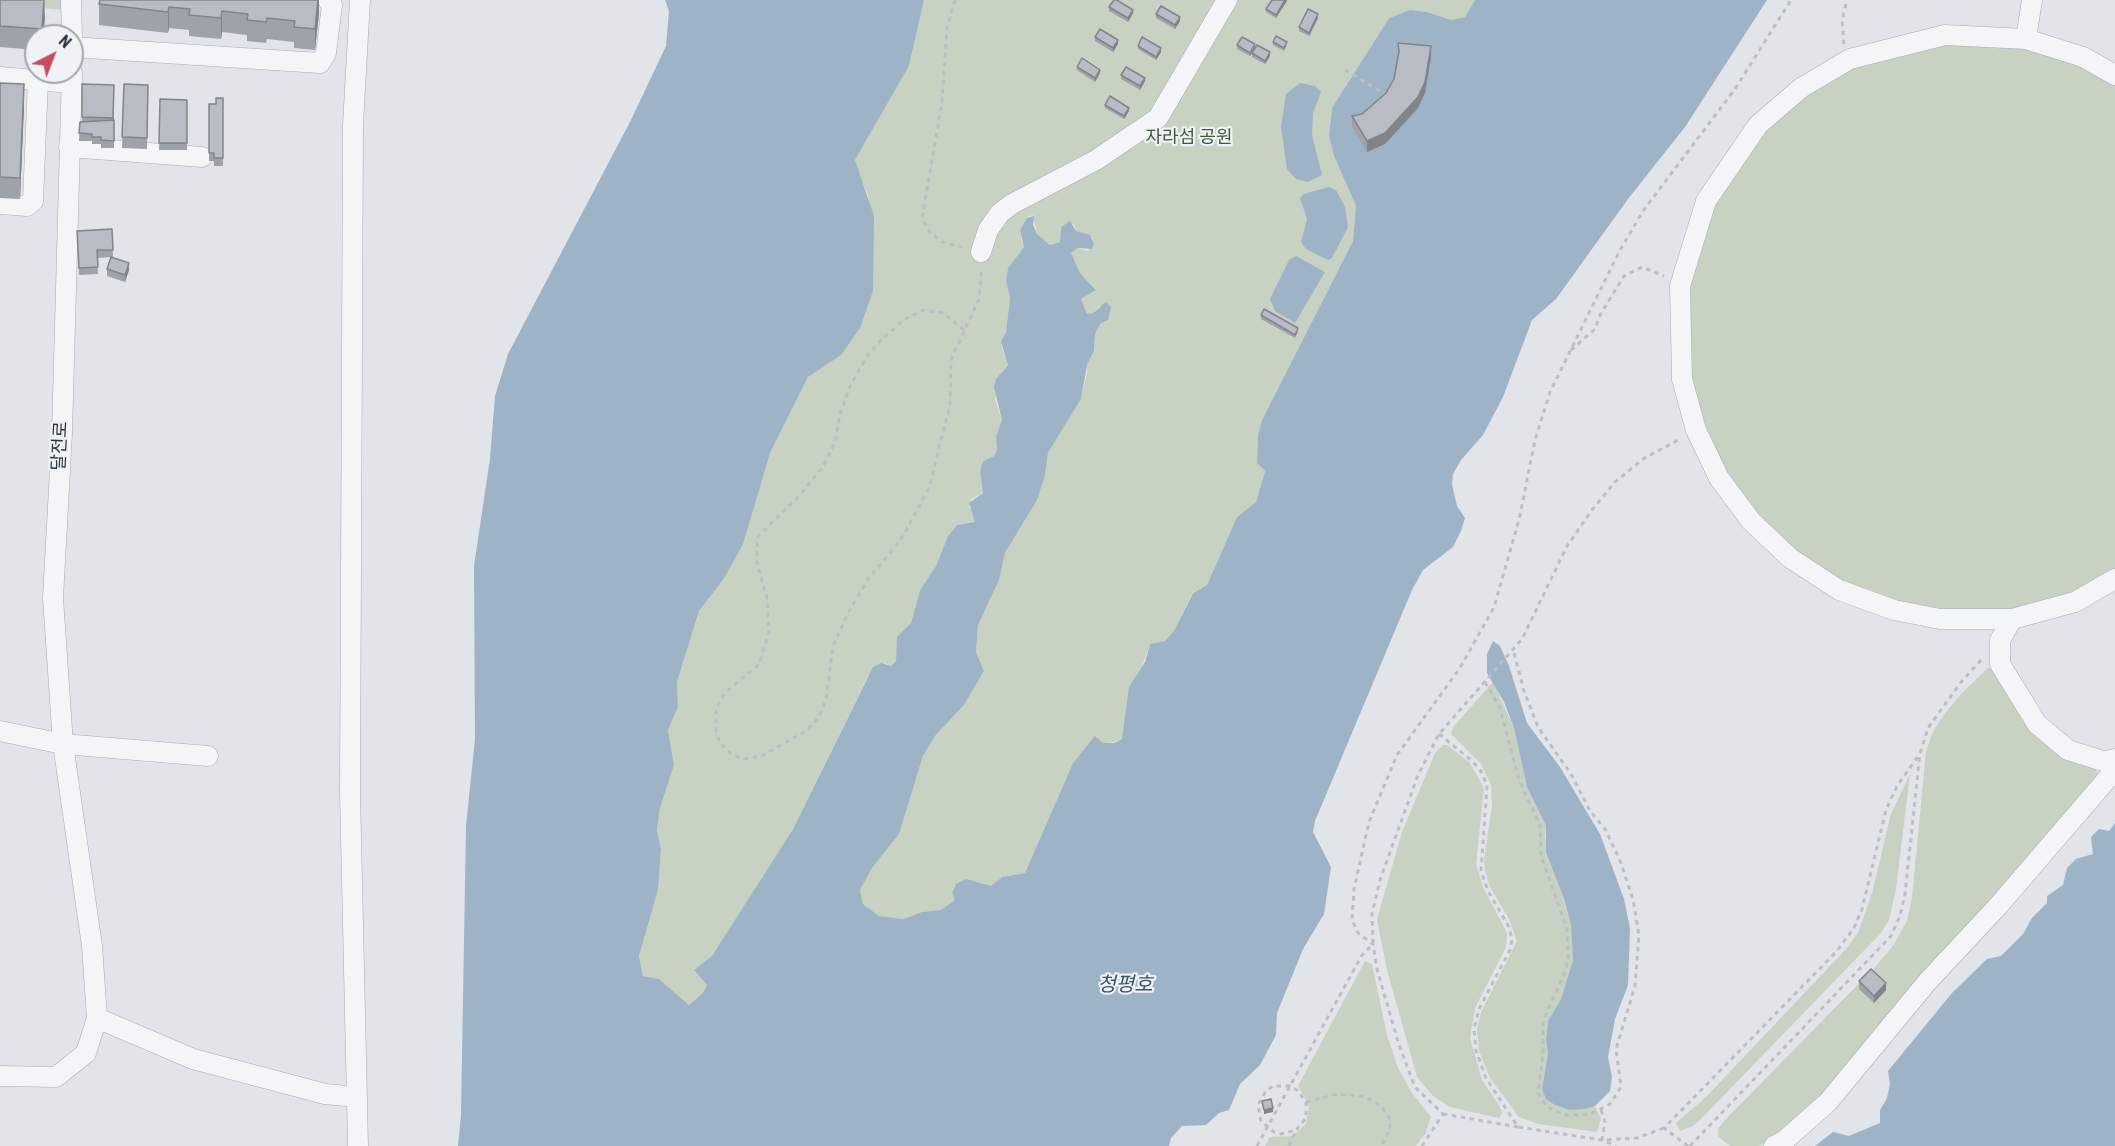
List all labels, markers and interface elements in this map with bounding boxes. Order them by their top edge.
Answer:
north arrow [24,24,84,84]
text: N [55,31,75,52]
park label: 자라섬 공원 [1146,127,1232,149]
street label: 달전로 [49,421,73,471]
water label: 청평호 [1097,974,1153,998]

